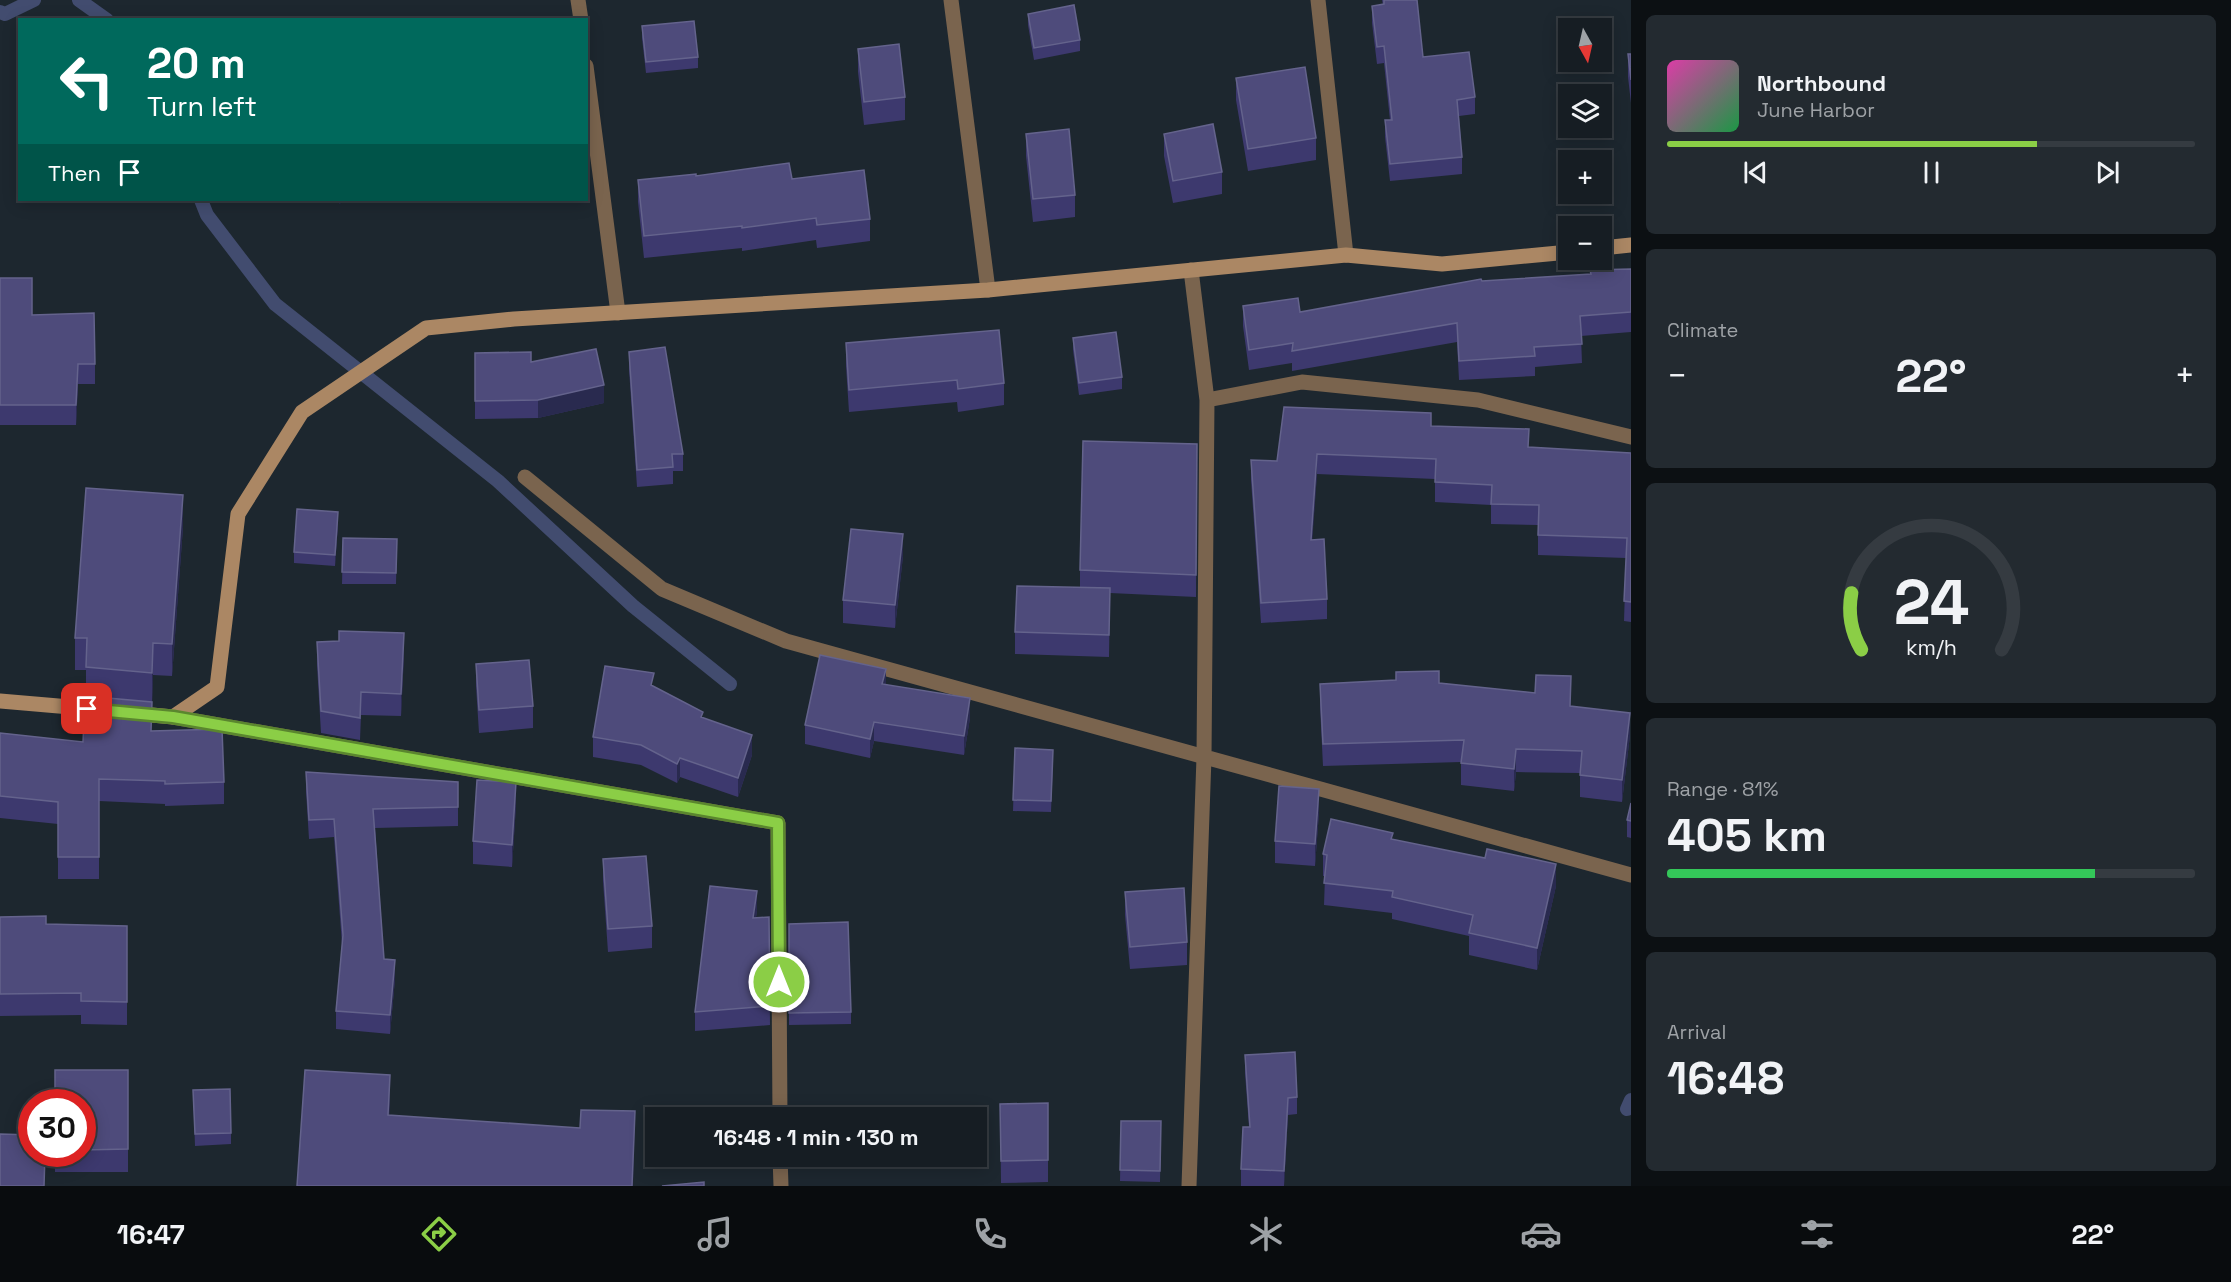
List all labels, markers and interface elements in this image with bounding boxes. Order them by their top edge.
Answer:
north arrow [1558,18,1612,72]
map controls [1558,18,1612,270]
text: 20 m [147,37,246,90]
icon: left [48,42,126,120]
text: Northbound [1757,69,1886,97]
button: layers [1558,84,1612,138]
text: Turn left [147,89,257,124]
text: June Harbor [1757,97,1875,123]
button: + [1558,150,1612,204]
icon: arrive [113,156,146,189]
icon: previous [1739,156,1772,189]
icon: pause [1915,156,1948,189]
icon: next [2091,156,2124,189]
text: Then [48,159,101,187]
button: − [1558,216,1612,270]
text: Climate [1667,317,1738,343]
text: 22° [1895,348,1967,405]
text: − [1667,355,1687,397]
text: + [2175,355,2195,397]
text: 24 [1893,563,1969,642]
text: km/h [1905,634,1957,661]
pin [61,683,112,734]
icon: arrive [70,692,103,725]
text: Range · 81% [1667,776,1778,802]
text: 405 km [1667,807,1827,864]
position arrow [747,950,811,1014]
text: Arrival [1667,1019,1726,1045]
text: 16:48 [1667,1050,1784,1107]
speed limit sign: 30 [18,1089,96,1167]
text: 16:48 · 1 min · 130 m [714,1123,918,1151]
icon: directions [418,1213,460,1255]
icon: music [694,1213,736,1255]
icon: phone [969,1213,1011,1255]
icon: climate [1245,1213,1287,1255]
icon: car [1520,1213,1562,1255]
icon: filters [1796,1213,1838,1255]
text: 16:47 [117,1217,185,1252]
text: 22° [2071,1217,2114,1252]

